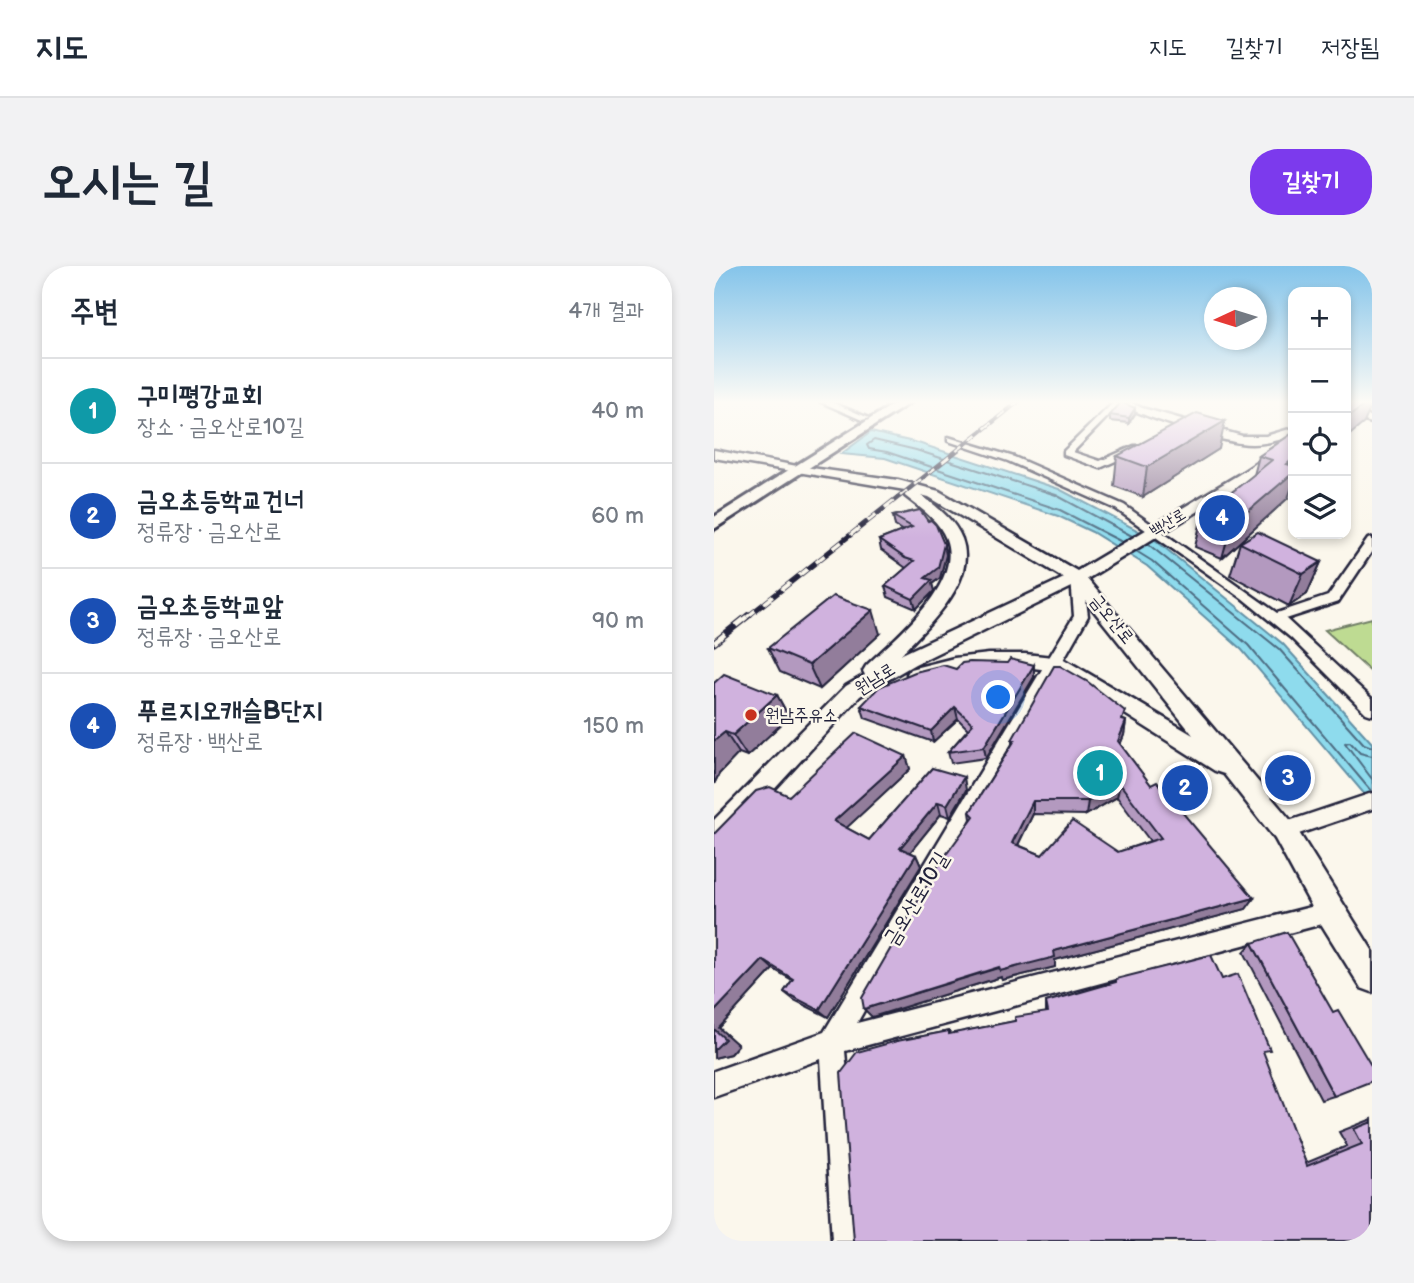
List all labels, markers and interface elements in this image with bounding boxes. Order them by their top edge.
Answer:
text: 지도 [35,28,88,68]
text: 지도 [1149,33,1187,62]
text: 길찾기 [1225,33,1283,62]
text: 저장됨 [1321,33,1379,62]
button: 길찾기 [1250,149,1372,215]
text: 오시는 길 [42,153,213,212]
north arrow [1204,287,1267,350]
map controls [1288,287,1351,539]
button: + [1288,287,1351,350]
text: 주변 [70,294,118,330]
text: 4개 결과 [568,297,644,325]
button: − [1288,350,1351,413]
text: 구미평강교회 [137,381,263,412]
text: 1 [88,397,98,425]
text: 40 m [591,397,644,425]
text: 장소 · 금오산로10길 [137,413,304,441]
button: locate [1288,413,1351,476]
button: layers [1288,476,1351,539]
text: 금오초등학교건너 [137,486,304,517]
pin: 4 [1199,492,1245,544]
text: 2 [86,502,100,530]
text: 60 m [591,502,644,530]
street label: 백산로 [1147,505,1189,541]
text: 정류장 · 금오산로 [137,518,282,546]
street label: 금오산로 [1086,590,1138,648]
text: 금오초등학교앞 [137,591,283,622]
text: 3 [86,607,100,635]
text: 90 m [592,607,644,635]
text: 정류장 · 금오산로 [137,623,282,651]
street label: 원남로 [851,659,899,699]
your location [981,680,1015,714]
text: 푸르지오캐슬B단지 [137,696,323,727]
place label: 원남주유소 [765,705,837,726]
marker: 원남주유소 [743,707,759,723]
text: 4 [86,712,100,740]
text: 150 m [583,712,644,740]
text: 정류장 · 백산로 [137,728,263,756]
pin: 1 [1077,747,1123,799]
pin: 3 [1265,752,1311,804]
pin: 2 [1162,762,1208,814]
street label: 금오산로10길 [878,847,954,950]

